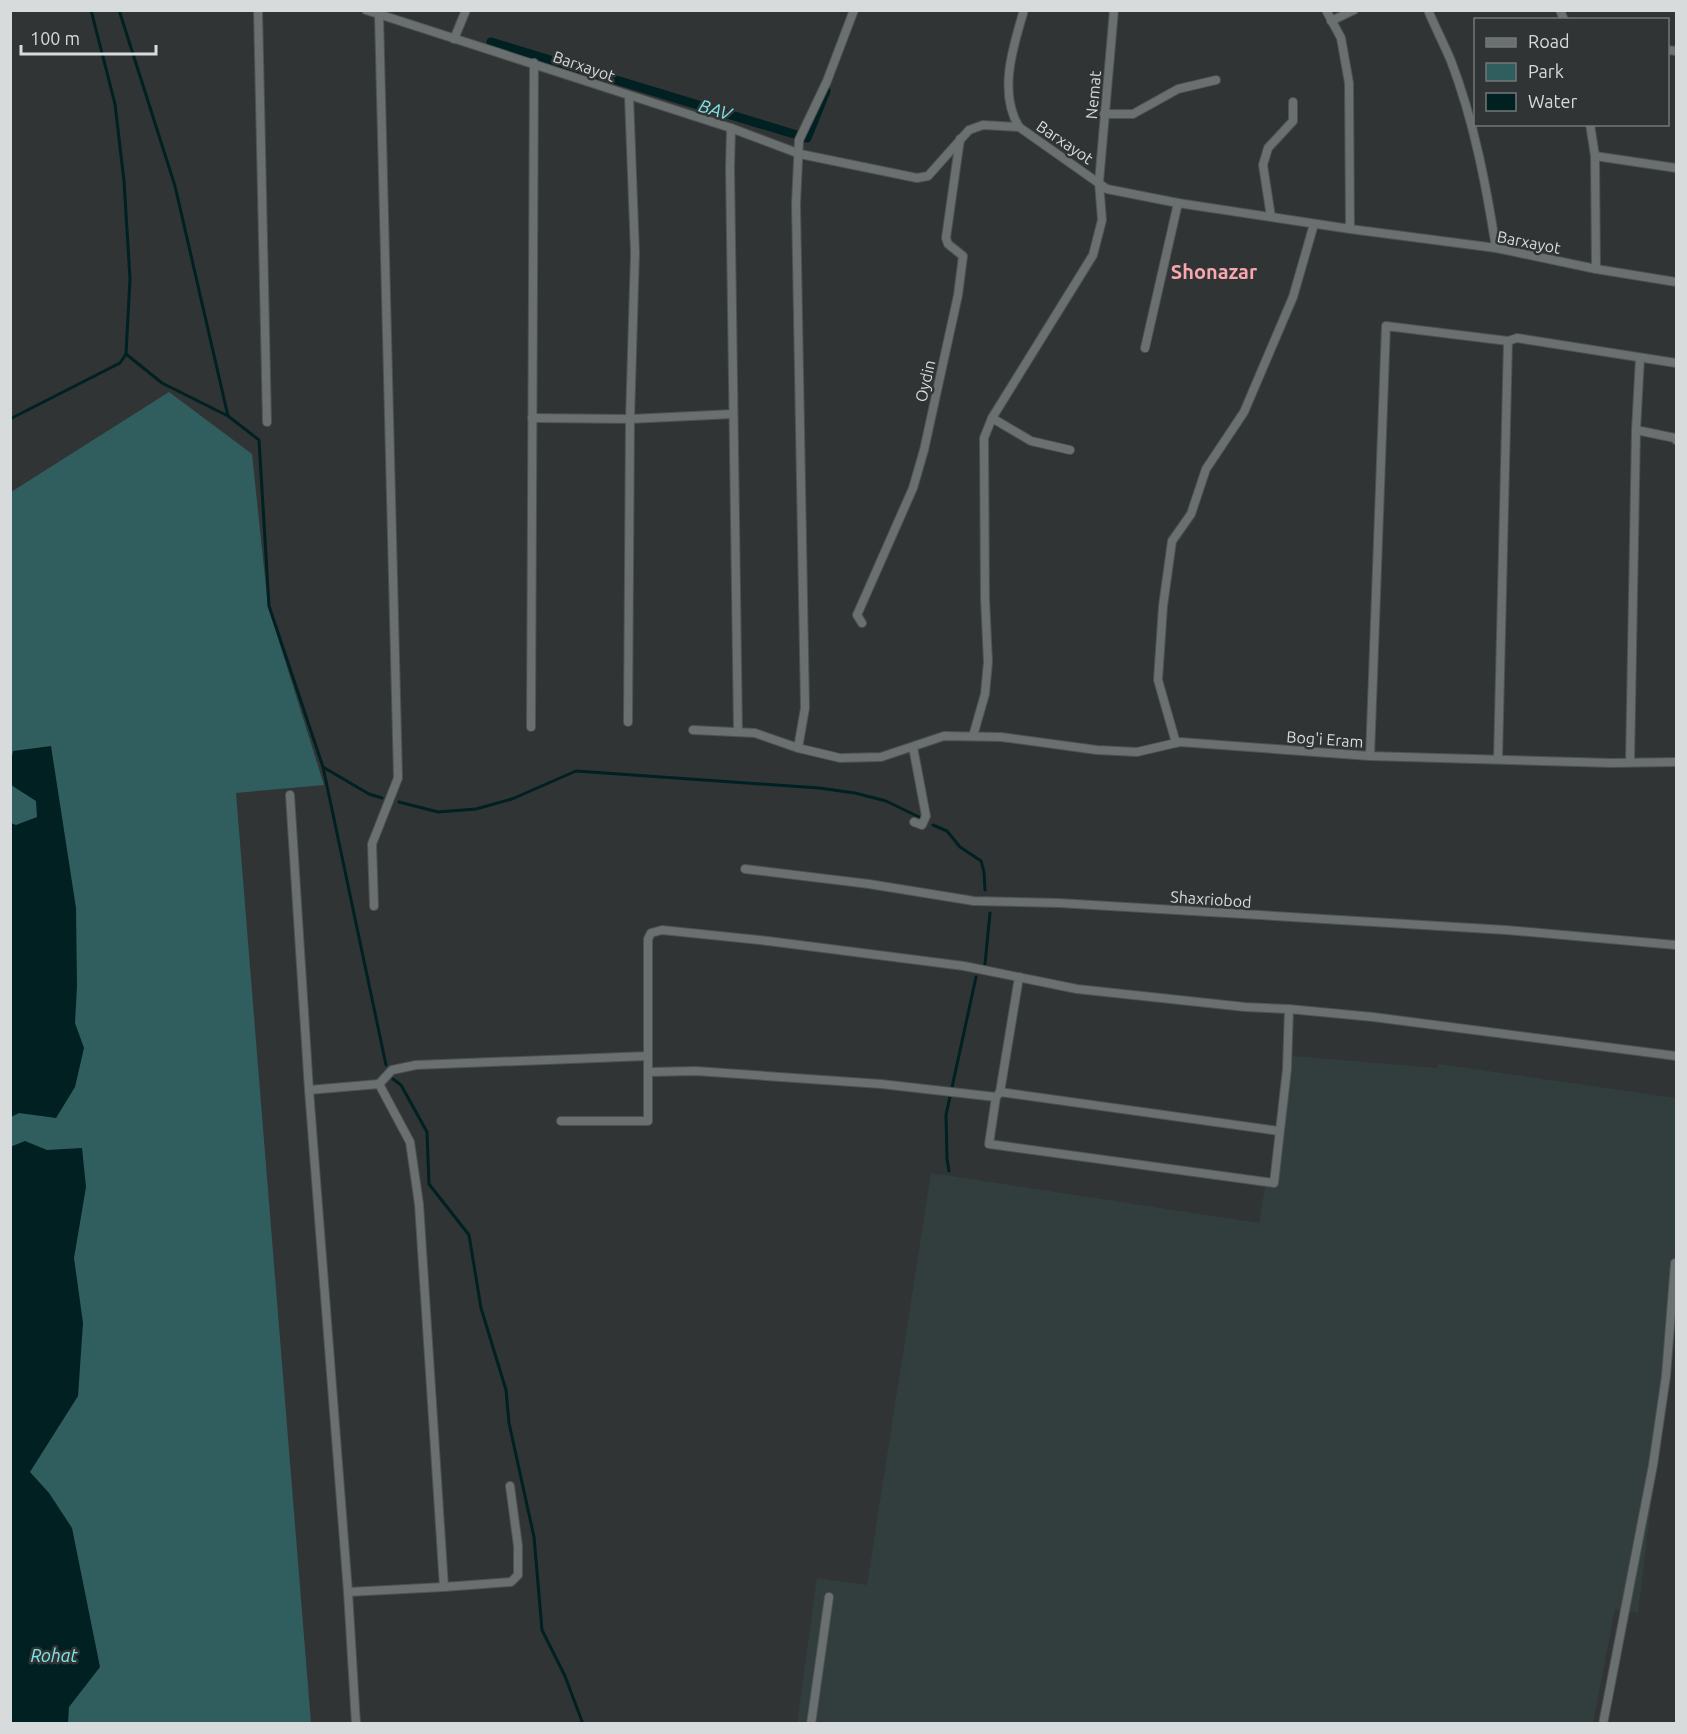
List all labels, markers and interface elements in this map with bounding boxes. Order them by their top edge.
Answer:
scale bar [21,18,156,56]
legend [1474,18,1669,126]
text: 100 m [30,28,80,48]
text: Road [1528,31,1570,51]
street label: Barxayot [551,47,618,85]
text: Park [1528,61,1564,81]
street label: Nemat [1082,69,1104,120]
text: Water [1528,91,1578,111]
water label: BAV [697,95,736,124]
street label: Barxayot [1033,117,1097,168]
street label: Barxayot [1496,227,1563,257]
district label: Shonazar [1171,260,1258,283]
street label: Oydin [911,358,939,404]
street label: Bog'i Eram [1286,727,1364,751]
street label: Shaxriobod [1170,887,1252,911]
water label: Rohat [30,1645,79,1665]

